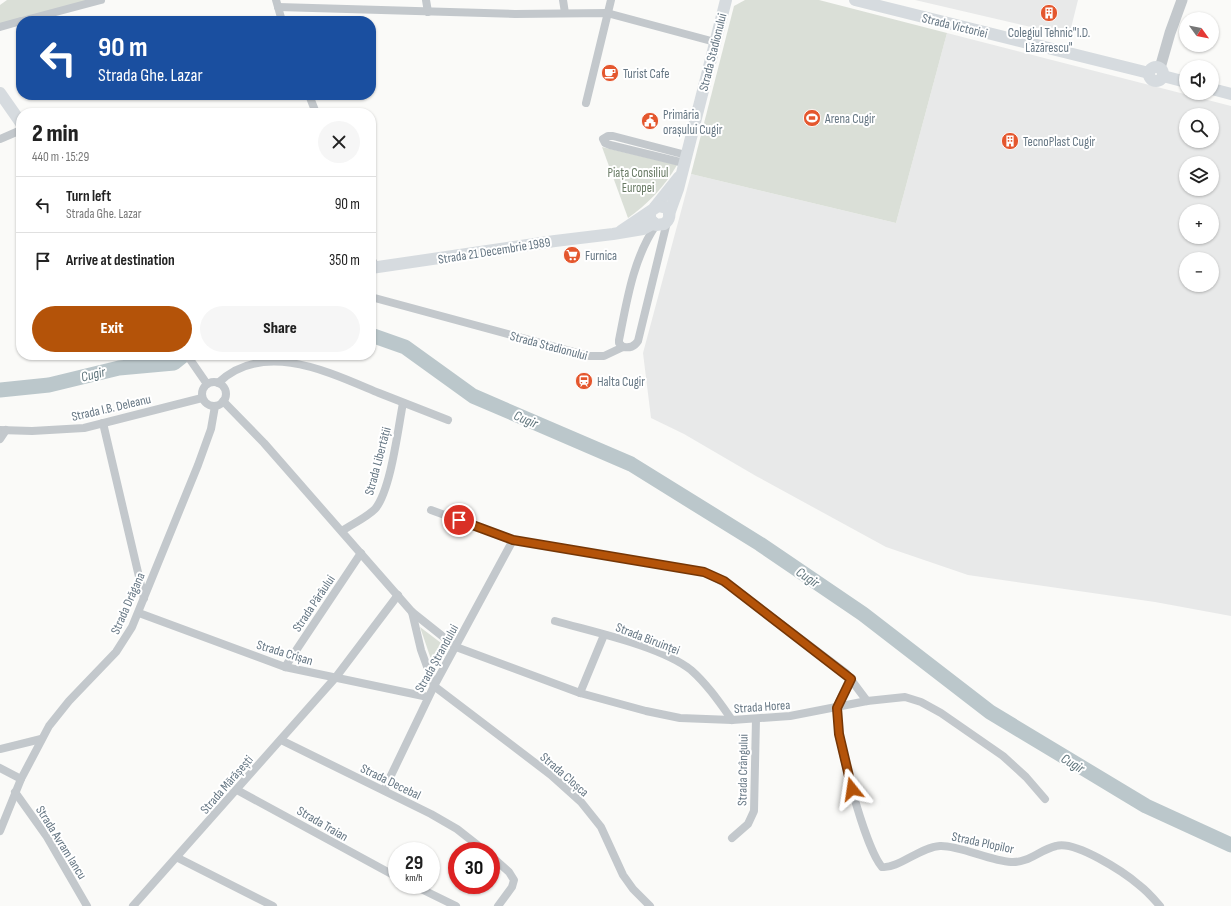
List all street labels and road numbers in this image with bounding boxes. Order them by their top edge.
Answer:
street label: Strada Victoriei [920,10,989,42]
street label: Strada Stadionului [696,12,730,93]
street label: Strada 21 Decembrie 1989 [437,234,552,268]
street label: Strada Stadionului [508,328,589,364]
street label: Strada I.B. Deleanu [70,391,153,425]
street label: Strada Libertății [361,425,395,497]
street label: Strada Drăgana [107,570,149,637]
street label: Strada Pârâului [289,572,339,635]
street label: Strada Biruinței [613,619,682,658]
street label: Strada Ștrandului [412,622,462,695]
street label: Strada Crișan [255,637,315,669]
street label: Strada Horea [733,697,791,717]
street label: Strada Crângului [734,734,752,806]
street label: Strada Cloșca [537,749,592,800]
street label: Strada Mărășești [197,752,257,817]
street label: Strada Decebal [358,760,423,803]
street label: Strada Avram Iancu [32,803,90,882]
street label: Strada Traian [294,803,351,845]
street label: Strada Plopilor [950,829,1016,857]

